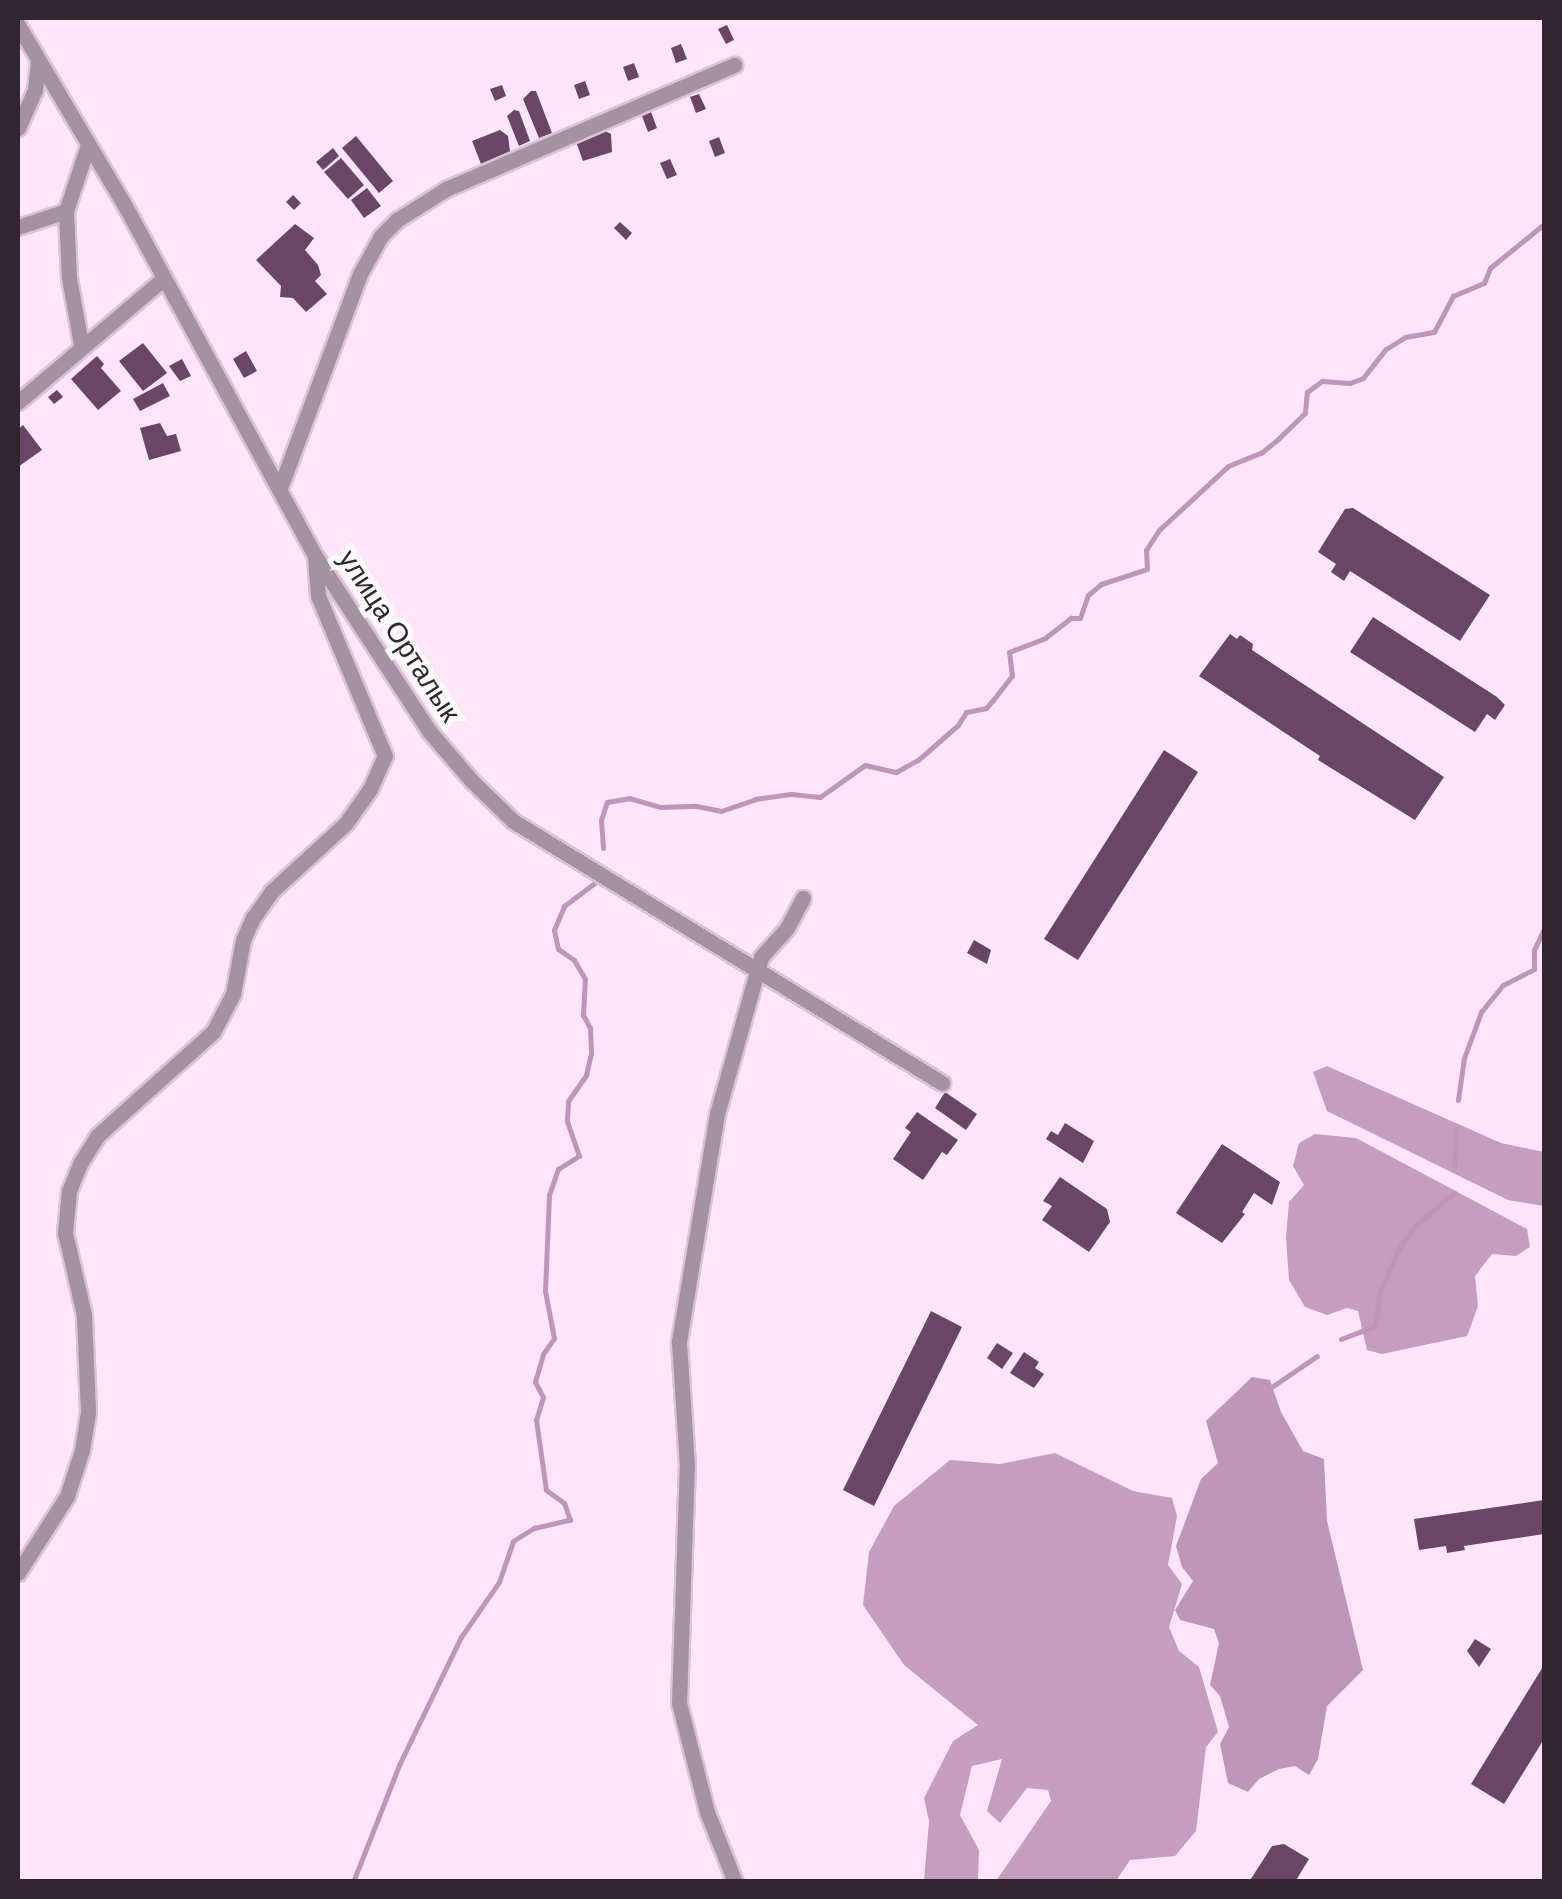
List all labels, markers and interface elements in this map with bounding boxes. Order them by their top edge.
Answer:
street label: улица Орталык [331,544,467,728]

